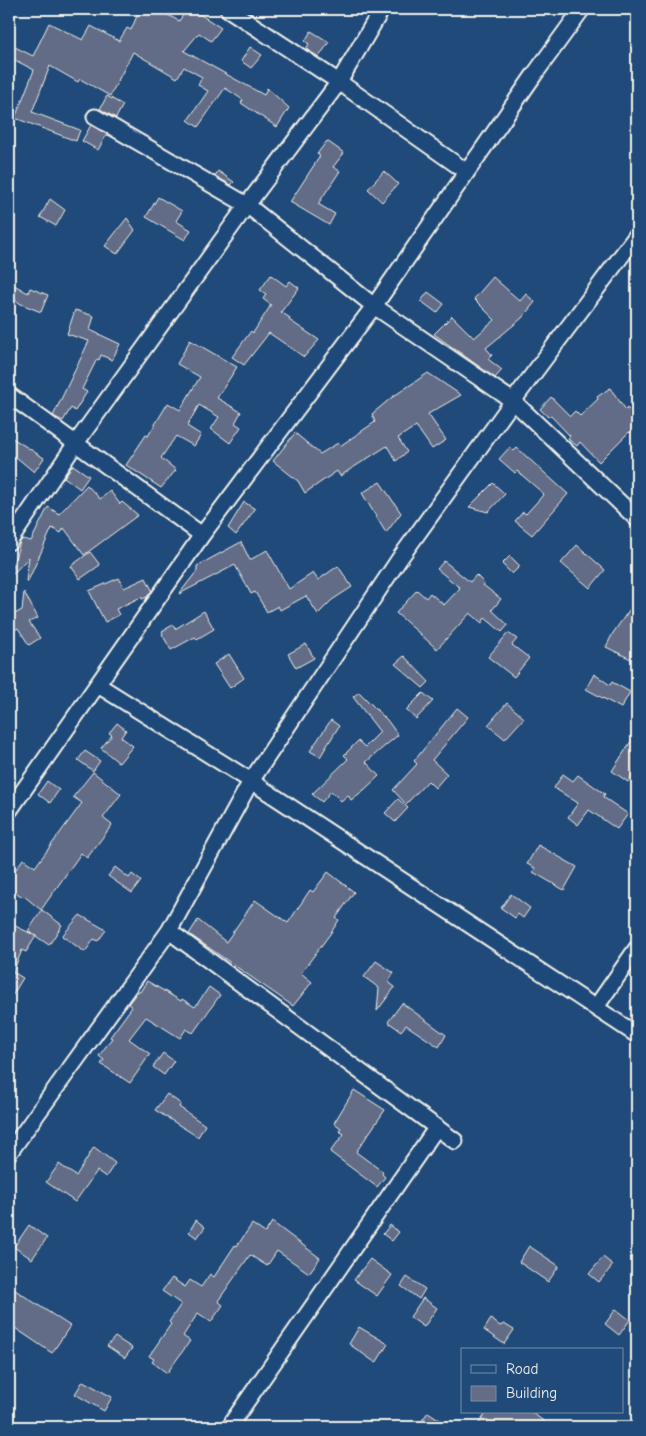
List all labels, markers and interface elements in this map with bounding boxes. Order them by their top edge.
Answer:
legend [461,1348,624,1414]
text: Road [506,1360,538,1378]
text: Building [506,1384,557,1402]

